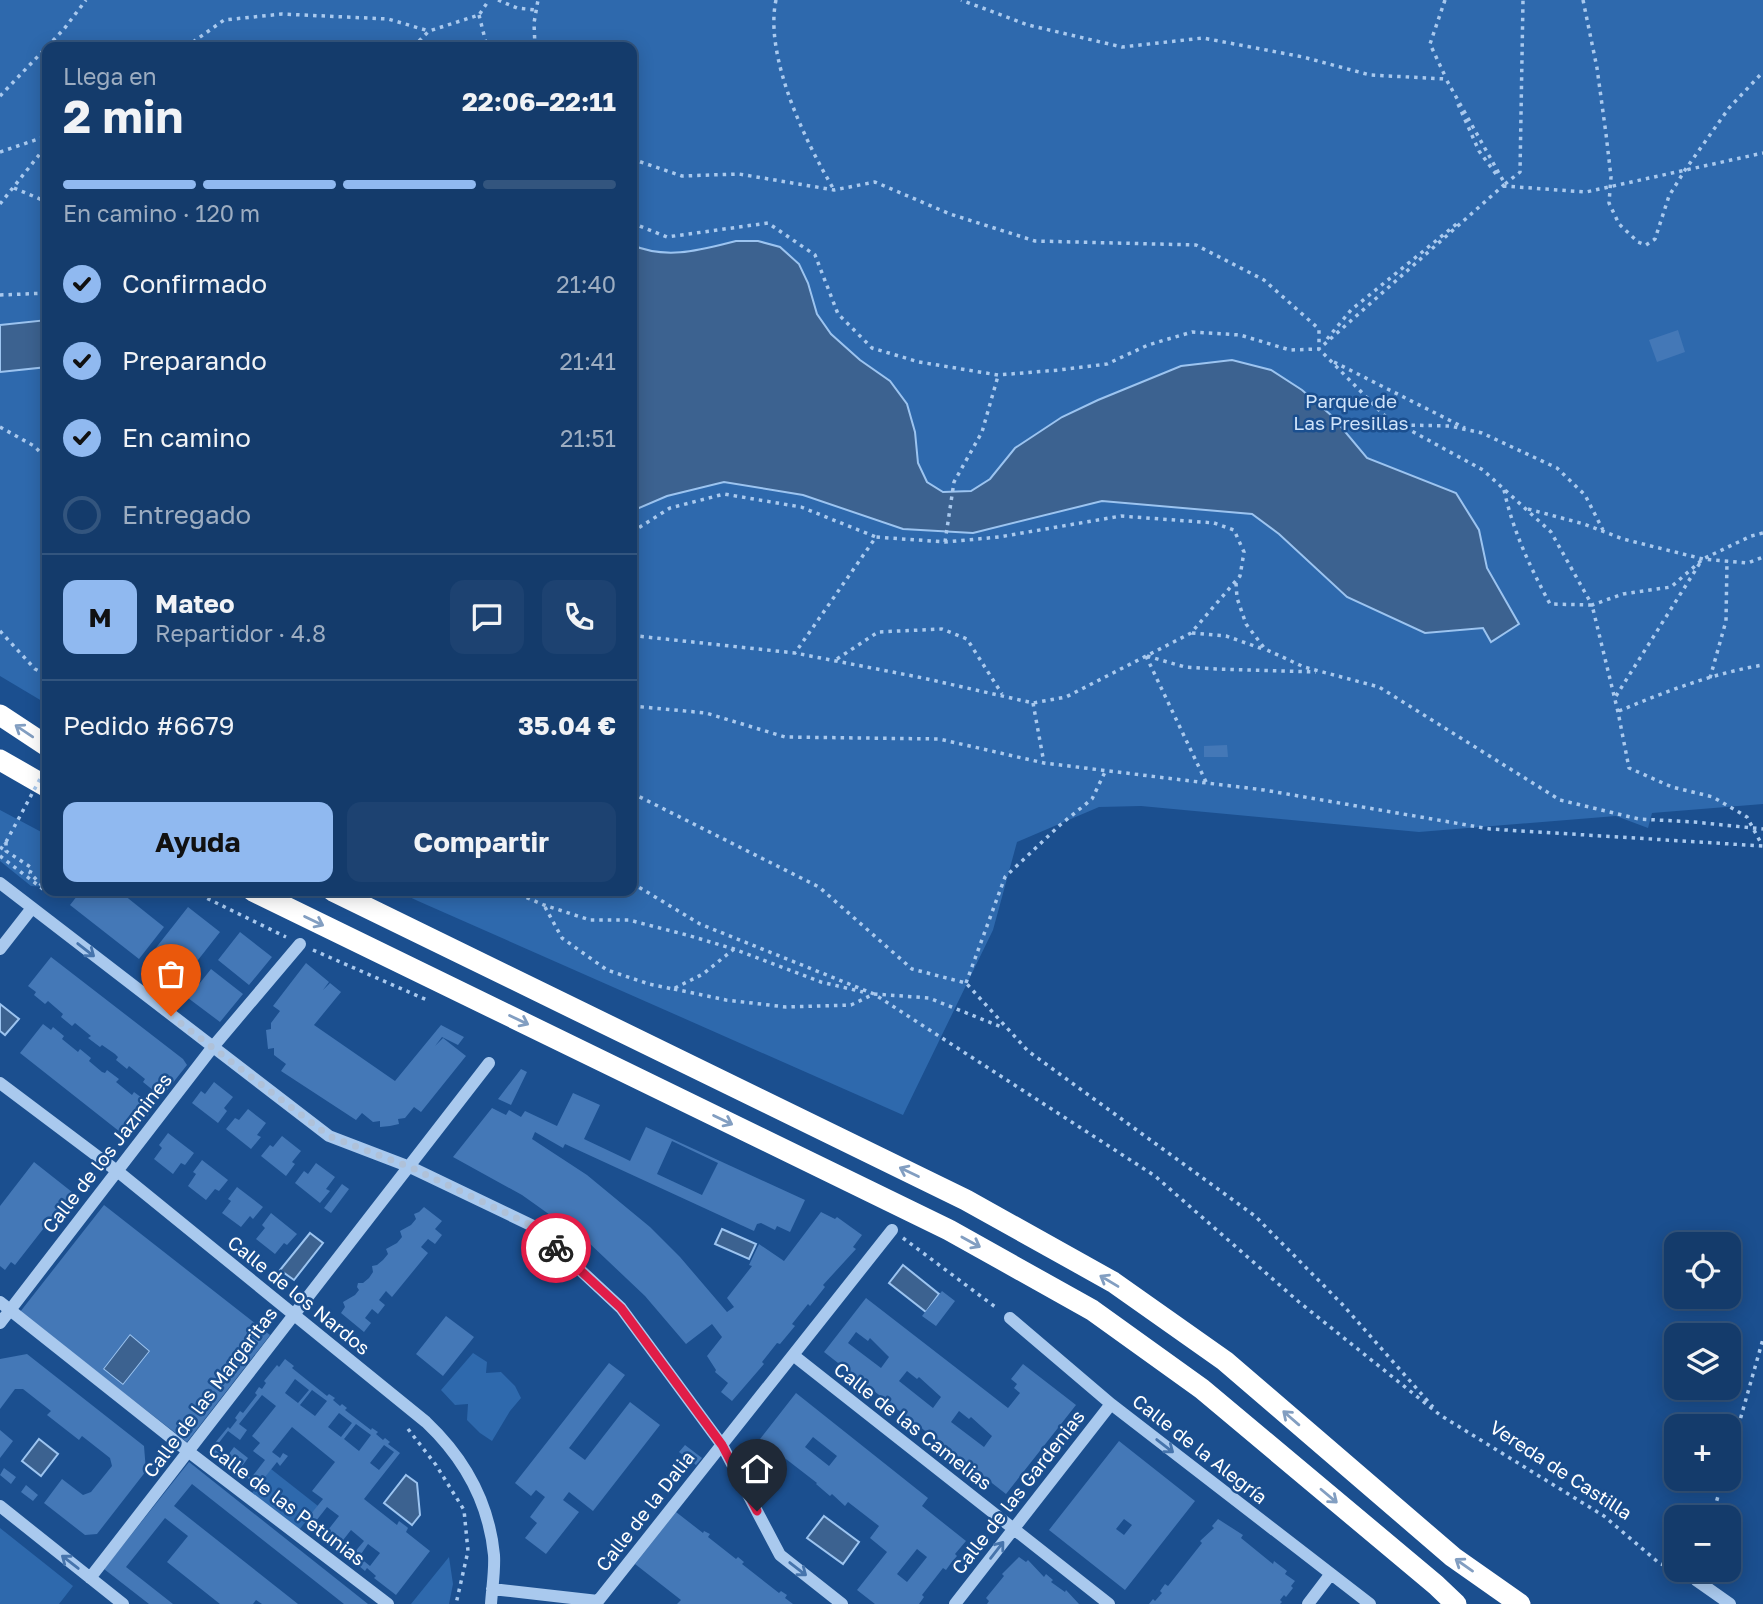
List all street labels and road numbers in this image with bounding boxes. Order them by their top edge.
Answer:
street label: Calle de los Jazmines [37,1068,176,1237]
street label: Calle de los Nardos [223,1230,375,1359]
street label: Calle de las Margaritas [138,1302,281,1482]
street label: Calle de las Camelias [830,1357,997,1494]
street label: Calle de la Alegría [1128,1389,1272,1508]
street label: Calle de las Gardenias [946,1405,1089,1578]
street label: Vereda de Castilla [1486,1415,1637,1524]
street label: Calle de las Petunias [204,1437,370,1570]
street label: Calle de la Dalia [590,1446,699,1575]

